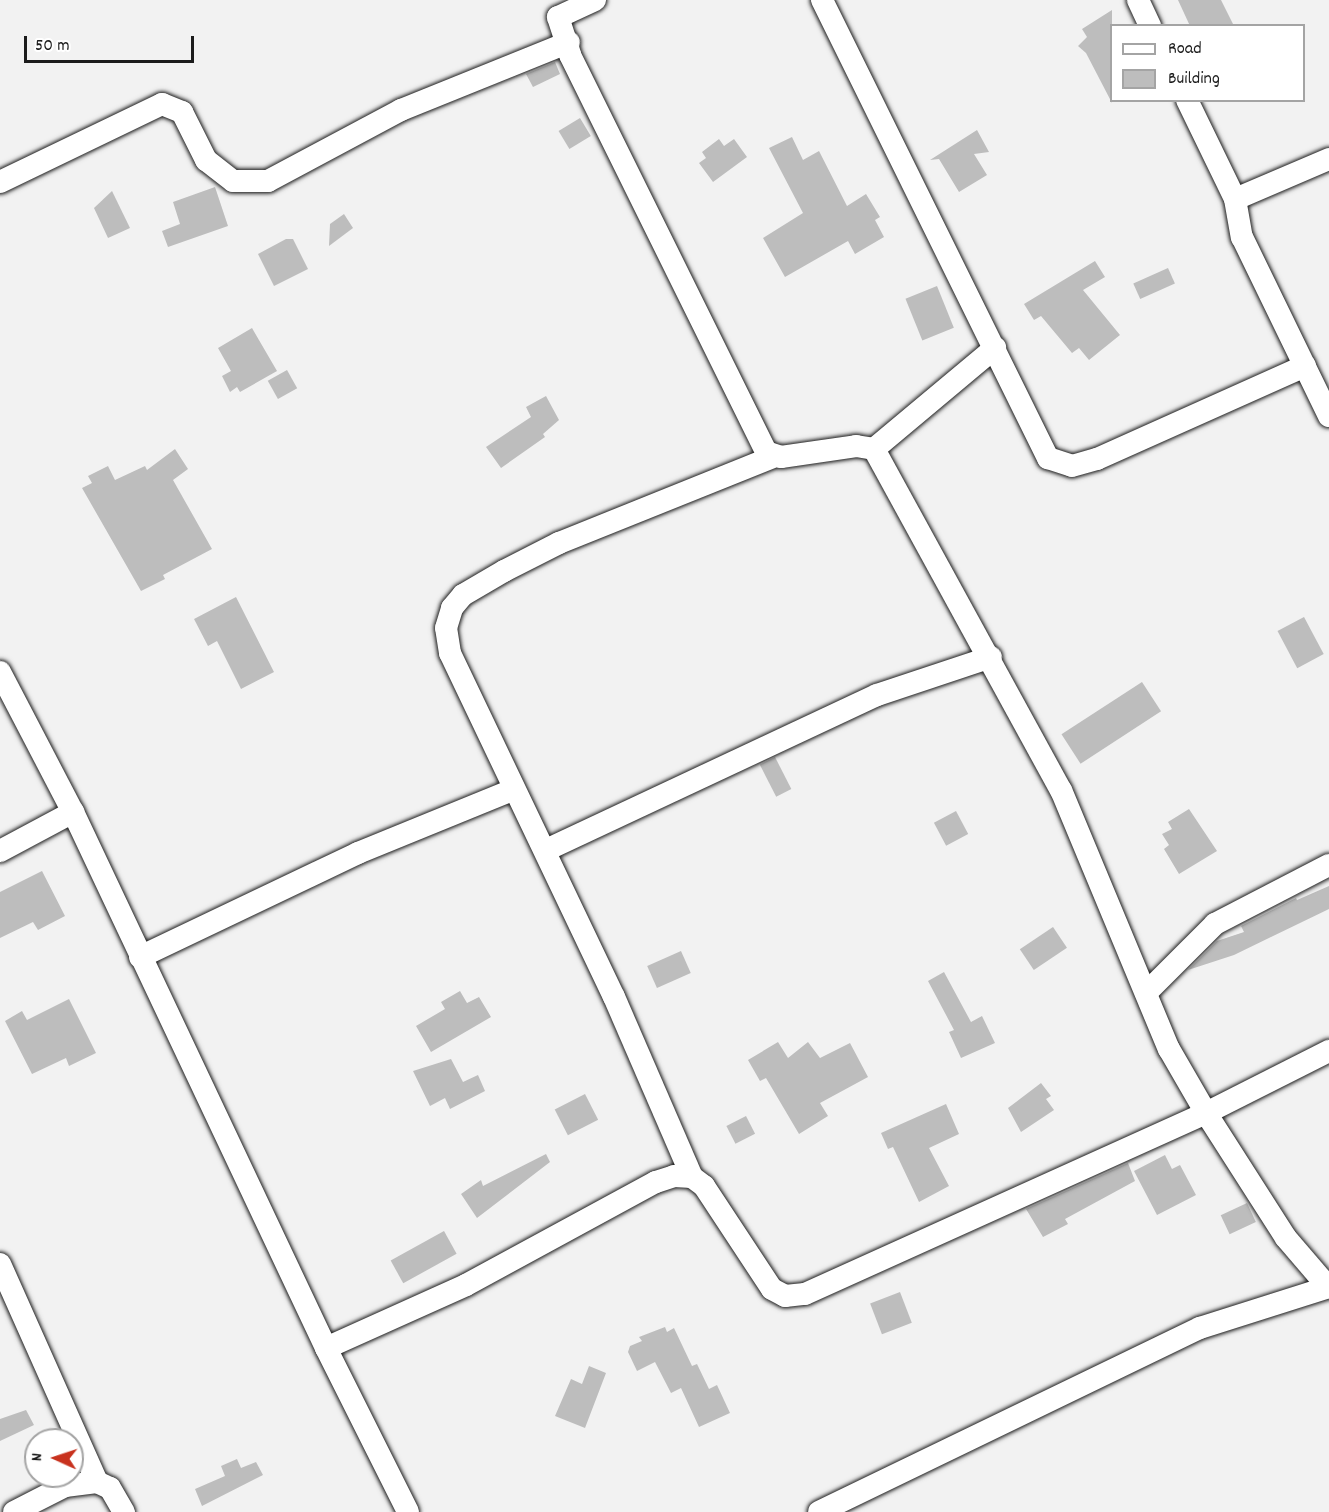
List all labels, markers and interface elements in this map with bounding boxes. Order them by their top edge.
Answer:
scale bar [27,24,196,62]
legend [1110,24,1305,102]
text: 50 m [35,34,70,59]
text: Road [1168,37,1202,62]
text: Building [1168,67,1220,92]
north arrow [24,1428,84,1488]
text: N [26,1453,49,1462]

